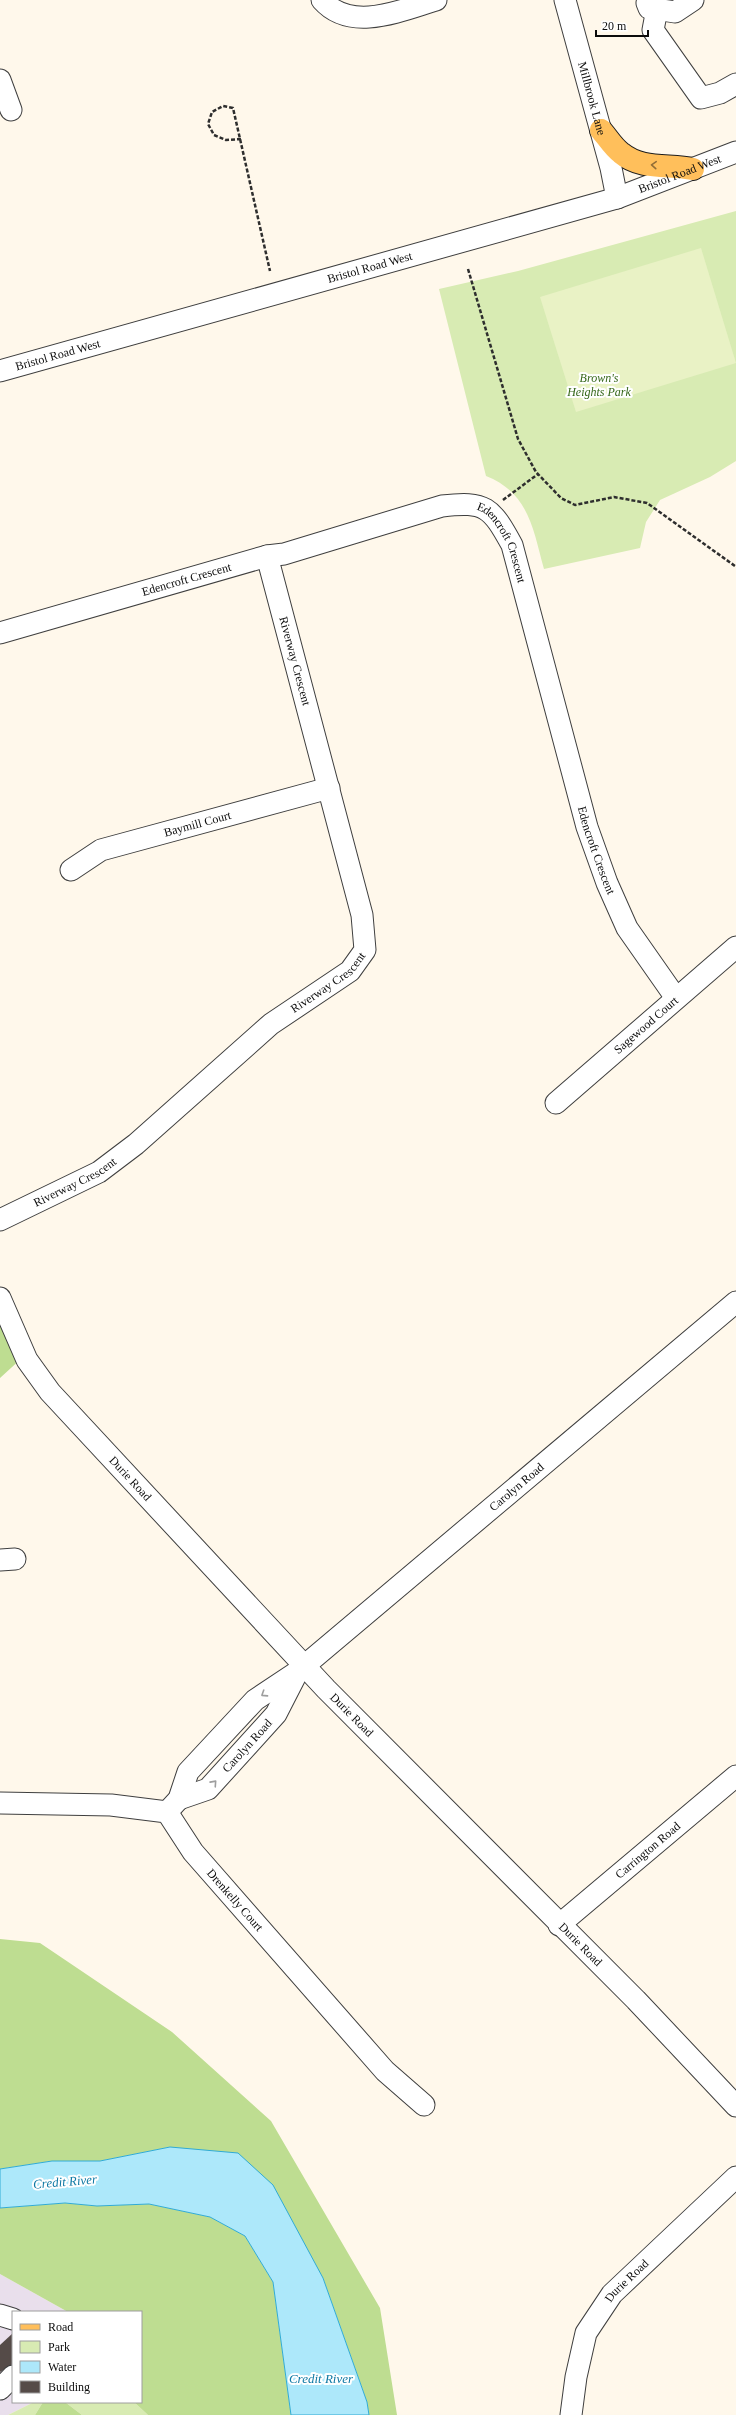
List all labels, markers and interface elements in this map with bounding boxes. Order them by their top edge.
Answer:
scale bar [596,12,648,38]
text: 20 m [602,19,627,33]
street label: Millbrook Lane [575,60,609,137]
street label: Bristol Road West [636,151,724,196]
one-way arrow [651,160,657,169]
street label: Bristol Road West [326,249,414,286]
street label: Bristol Road West [14,336,102,373]
park label: Brown's Heights Park [566,371,632,399]
street label: Edencroft Crescent [475,499,529,585]
street label: Edencroft Crescent [140,560,233,599]
street label: Riverway Crescent [276,615,314,708]
street label: Edencroft Crescent [575,805,618,897]
street label: Baymill Court [162,808,233,840]
street label: Riverway Crescent [288,949,369,1016]
street label: Sagewood Court [611,993,681,1057]
street label: Riverway Crescent [31,1154,120,1210]
street label: Durie Road [106,1453,154,1504]
street label: Carolyn Road [486,1460,547,1514]
one-way arrow [261,1689,268,1697]
street label: Durie Road [327,1690,376,1740]
street label: Carolyn Road [219,1716,275,1775]
one-way arrow [209,1780,216,1788]
street label: Carrington Road [612,1819,683,1882]
street label: Drenkelly Court [204,1866,267,1935]
street label: Durie Road [556,1920,605,1969]
water label: Credit River [32,2171,99,2192]
street label: Durie Road [602,2256,651,2305]
legend [12,2311,142,2403]
text: Road [48,2320,73,2334]
text: Park [48,2340,70,2354]
text: Water [48,2360,76,2374]
water label: Credit River [289,2371,354,2386]
text: Building [48,2380,90,2394]

